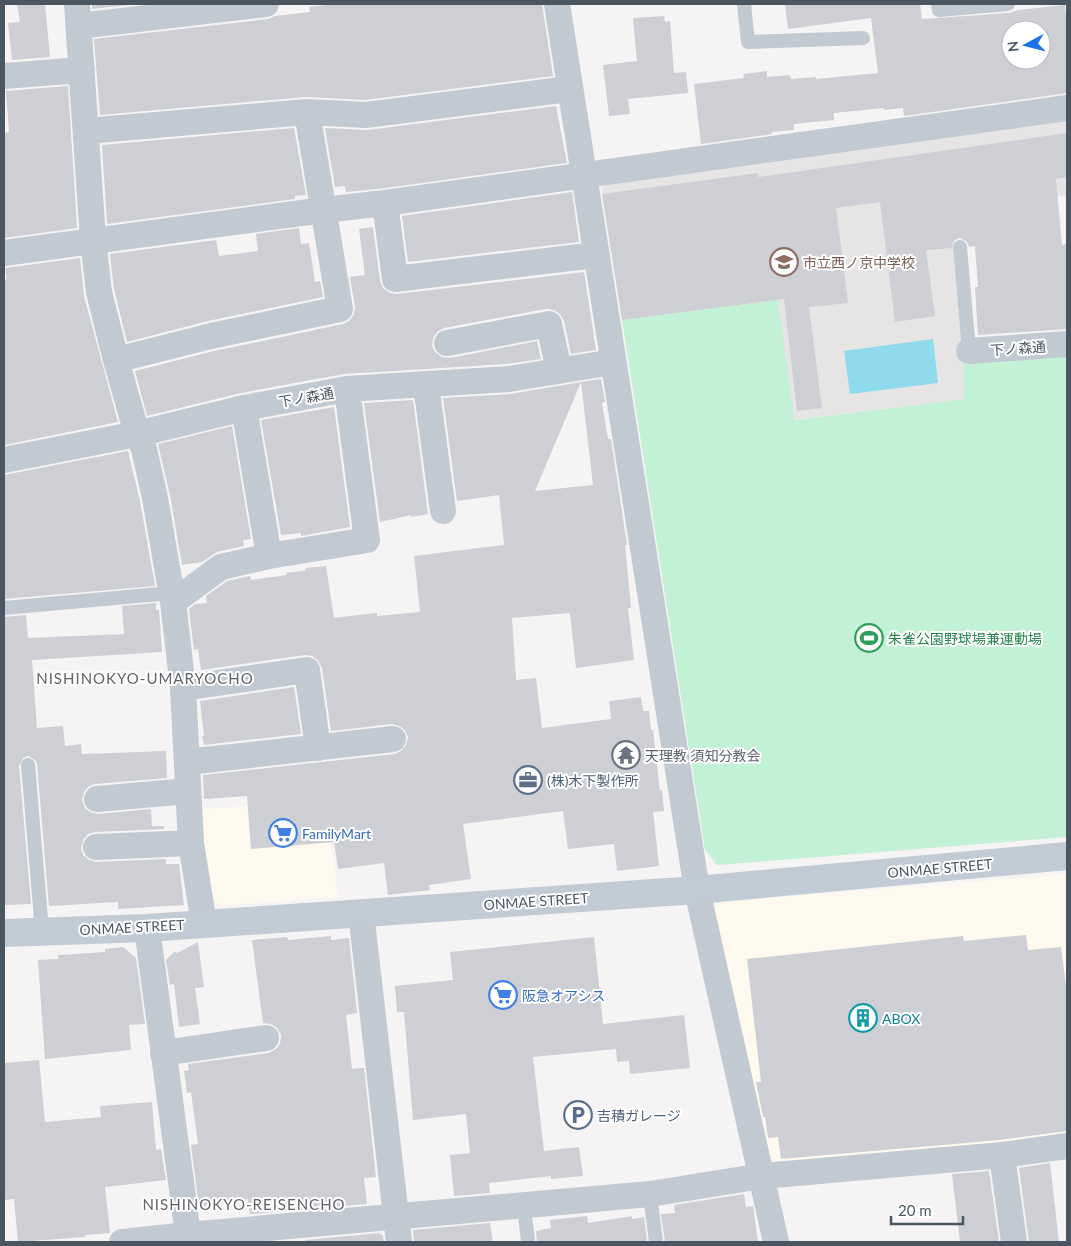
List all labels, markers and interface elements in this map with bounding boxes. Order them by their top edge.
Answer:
north arrow [1001,20,1051,70]
text: N [1004,40,1022,53]
school or university icon: 市立西ノ京中学校 [769,247,799,277]
place label: 市立西ノ京中学校 [803,254,915,271]
street label: 下ノ森通 [989,338,1047,358]
street label: 下ノ森通 [277,384,335,410]
sports icon: 朱雀公園野球場兼運動場 [854,623,884,653]
place label: 朱雀公園野球場兼運動場 [888,630,1042,647]
district label: NISHINOKYO-UMARYOCHO [36,669,254,687]
temple icon: 天理教 須知分教会 [611,740,641,770]
place label: 天理教 須知分教会 [645,747,761,764]
office icon: (株)木下製作所 [513,765,543,795]
place label: (株)木下製作所 [547,772,638,789]
supermarket icon: FamilyMart [268,818,298,848]
place label: FamilyMart [302,825,371,842]
street label: ONMAE STREET [887,855,994,881]
street label: ONMAE STREET [483,889,590,913]
street label: ONMAE STREET [79,916,186,938]
supermarket icon: 阪急オアシス [488,980,518,1010]
place label: 阪急オアシス [522,987,605,1004]
building icon: ABOX [848,1003,878,1033]
place label: ABOX [882,1010,920,1027]
parking icon: 吉積ガレージ [563,1100,593,1130]
place label: 吉積ガレージ [597,1107,681,1124]
scale bar [891,1194,964,1226]
district label: NISHINOKYO-REISENCHO [142,1195,346,1213]
text: 20 m [898,1201,932,1219]

